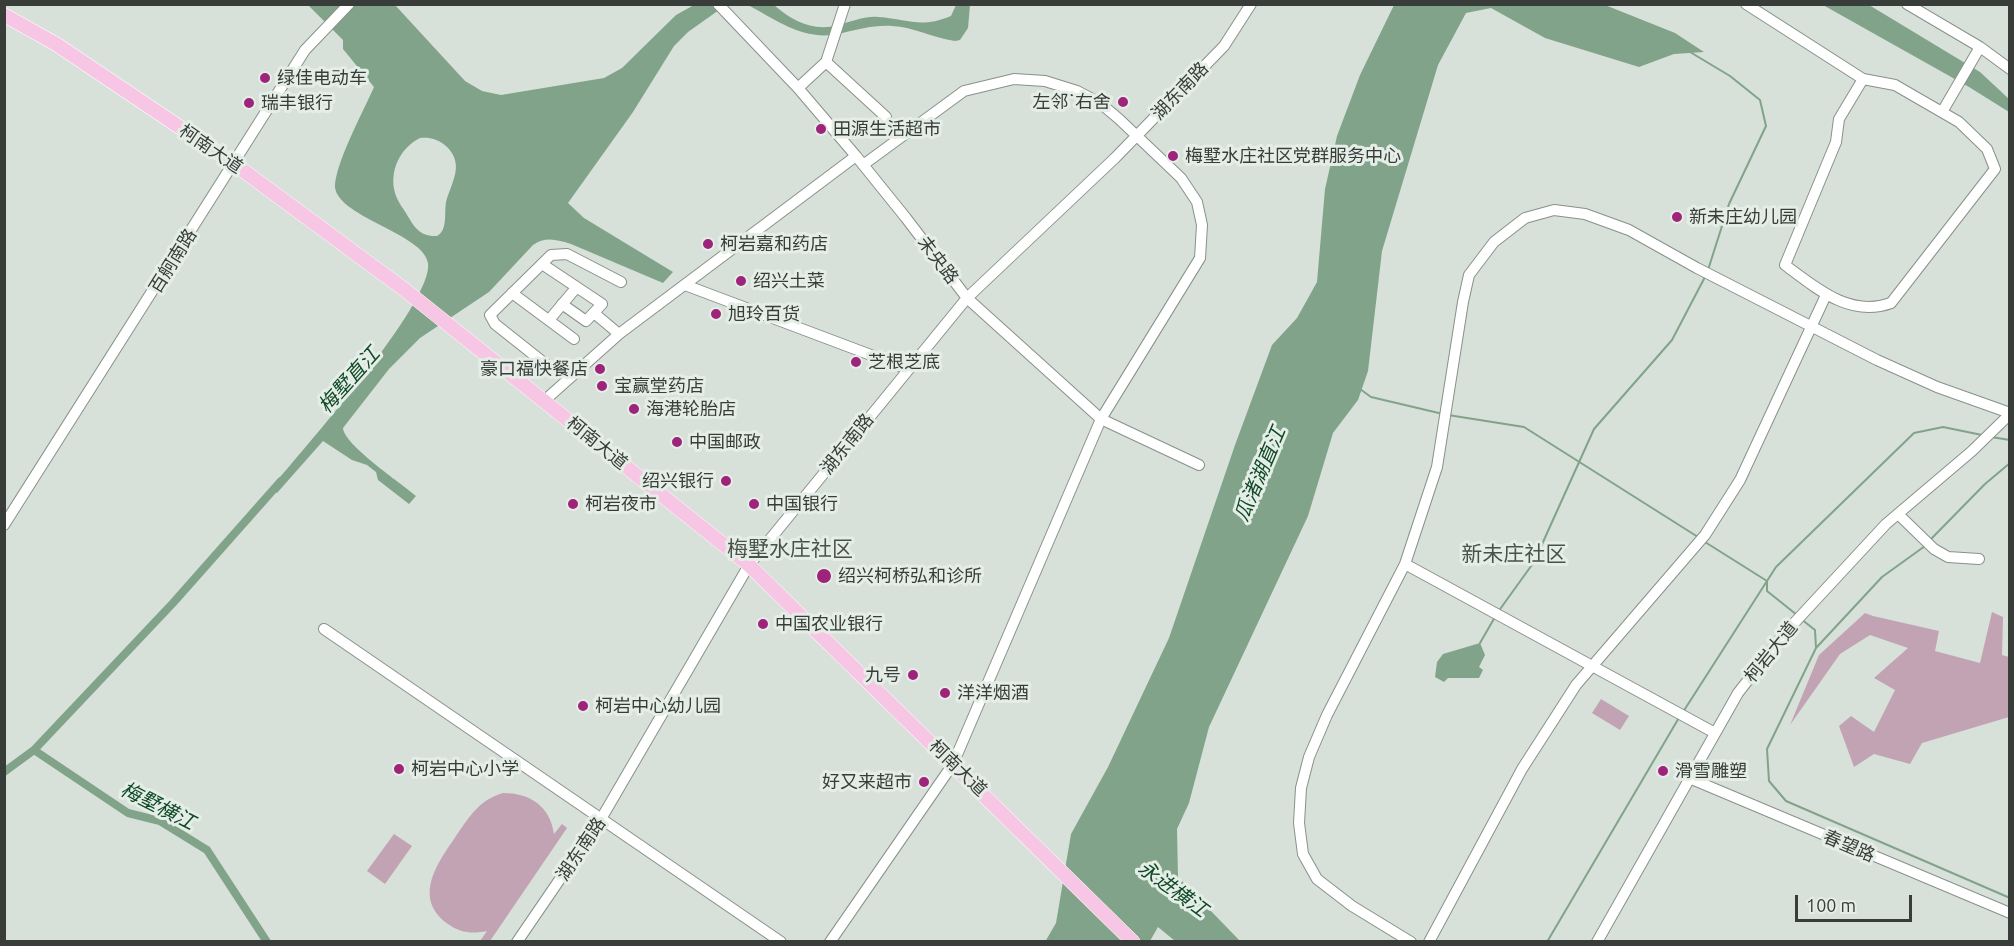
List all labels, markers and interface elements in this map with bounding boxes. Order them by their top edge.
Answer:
street label: 湖东南路 [1147,58,1213,124]
place label: 绿佳电动车 [277,67,367,89]
marker: 绿佳电动车 [258,71,272,85]
place label: 左邻˙右舍 [1033,91,1111,113]
place label: 瑞丰银行 [261,92,333,114]
marker: 左邻˙右舍 [1116,95,1130,109]
marker: 瑞丰银行 [242,96,256,110]
place label: 田源生活超市 [833,118,941,140]
street label: 柯南大道 [175,120,247,178]
marker: 田源生活超市 [814,122,828,136]
place label: 梅墅水庄社区党群服务中心 [1185,145,1401,167]
marker: 梅墅水庄社区党群服务中心 [1166,149,1180,163]
place label: 新未庄幼儿园 [1689,206,1797,228]
marker: 新未庄幼儿园 [1670,210,1684,224]
street label: 百舸南路 [145,225,201,297]
street label: 未央路 [913,232,963,288]
place label: 柯岩嘉和药店 [720,233,828,255]
marker: 柯岩嘉和药店 [701,237,715,251]
place label: 绍兴土菜 [753,270,825,292]
marker: 绍兴土菜 [734,274,748,288]
place label: 旭玲百货 [728,303,800,325]
marker: 旭玲百货 [709,307,723,321]
water label: 梅墅直江 [313,342,385,418]
place label: 芝根芝底 [868,351,940,373]
marker: 芝根芝底 [849,355,863,369]
place label: 豪口福快餐店 [480,358,588,380]
marker: 豪口福快餐店 [593,362,607,376]
place label: 宝赢堂药店 [614,375,704,397]
marker: 宝赢堂药店 [595,379,609,393]
place label: 海港轮胎店 [646,398,736,420]
marker: 海港轮胎店 [627,402,641,416]
street label: 湖东南路 [816,409,878,479]
street label: 柯南大道 [562,412,632,474]
water label: 瓜渚湖直江 [1229,423,1291,525]
place label: 中国邮政 [689,431,761,453]
marker: 中国邮政 [670,435,684,449]
place label: 绍兴银行 [642,470,714,492]
marker: 绍兴银行 [719,474,733,488]
place label: 柯岩夜市 [585,493,657,515]
place label: 中国银行 [766,493,838,515]
marker: 柯岩夜市 [566,497,580,511]
marker: 中国银行 [747,497,761,511]
district label: 梅墅水庄社区 [727,536,853,562]
district label: 新未庄社区 [1462,541,1566,567]
place label: 绍兴柯桥弘和诊所 [838,565,982,587]
marker: 绍兴柯桥弘和诊所 [815,567,833,585]
place label: 中国农业银行 [775,613,883,635]
marker: 中国农业银行 [756,617,770,631]
street label: 柯岩大道 [1740,617,1802,687]
place label: 九号 [865,664,901,686]
marker: 九号 [906,668,920,682]
place label: 洋洋烟酒 [957,682,1029,704]
marker: 洋洋烟酒 [938,686,952,700]
place label: 柯岩中心幼儿园 [595,695,721,717]
marker: 柯岩中心幼儿园 [576,699,590,713]
street label: 柯南大道 [925,735,991,801]
place label: 柯岩中心小学 [411,758,519,780]
place label: 滑雪雕塑 [1675,760,1747,782]
marker: 柯岩中心小学 [392,762,406,776]
marker: 滑雪雕塑 [1656,764,1670,778]
place label: 好又来超市 [822,771,912,793]
marker: 好又来超市 [917,775,931,789]
water label: 梅墅横江 [117,777,199,835]
street label: 湖东南路 [552,813,610,885]
street label: 春望路 [1820,826,1878,866]
water label: 永进横江 [1134,856,1212,922]
scale bar [1798,883,1915,921]
text: 100 m [1806,895,1856,915]

